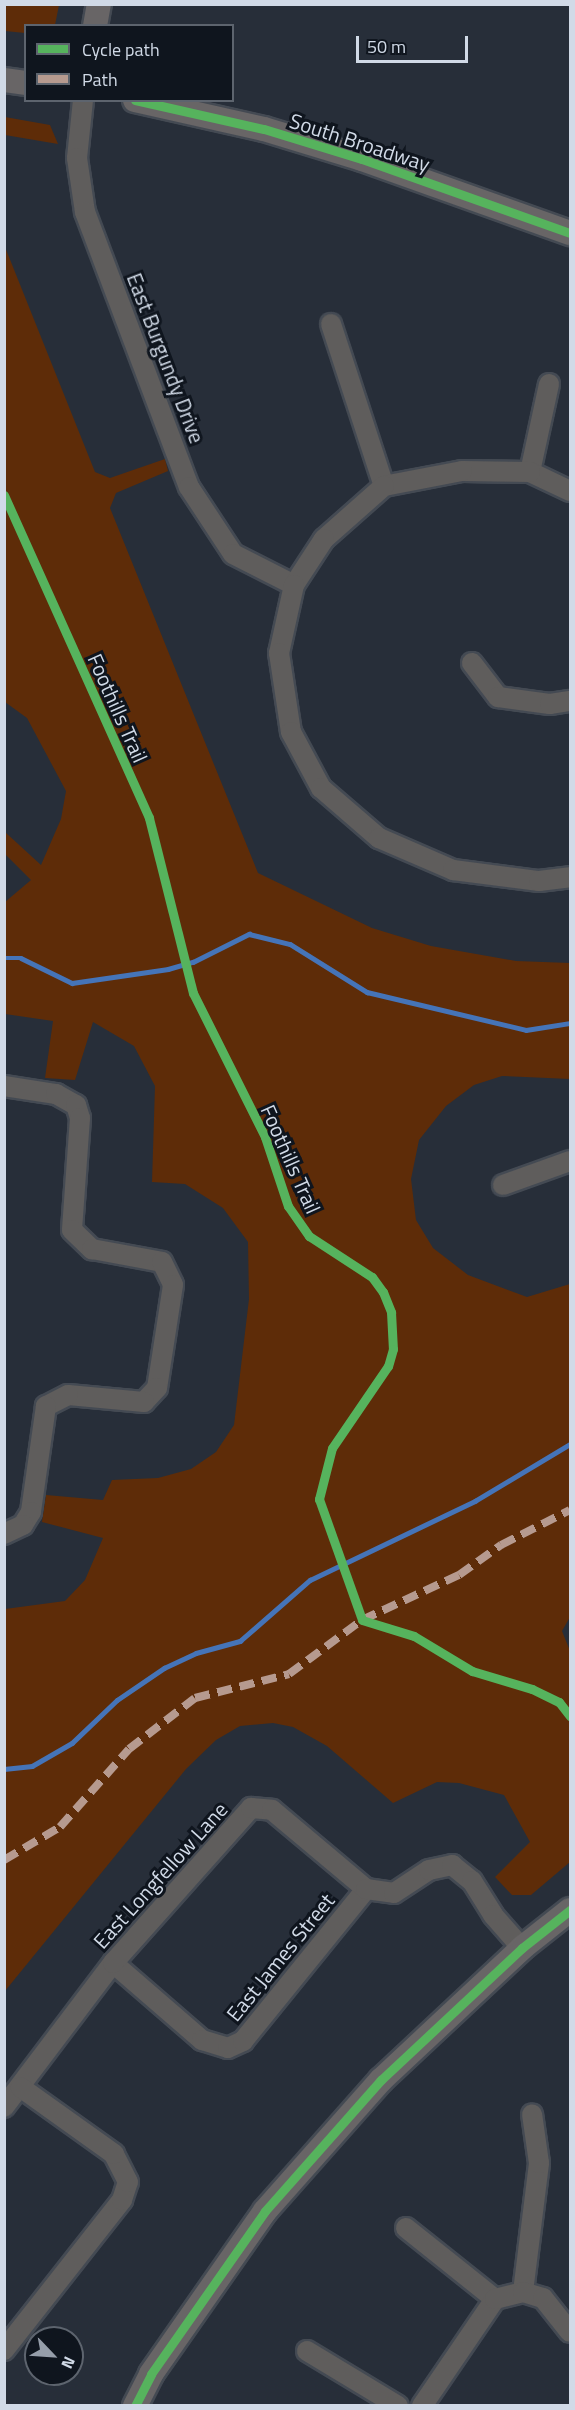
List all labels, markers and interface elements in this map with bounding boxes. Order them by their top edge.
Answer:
legend [24,24,234,102]
scale bar [359,24,472,62]
text: 50 m [367,33,406,60]
text: Cycle path [82,36,160,63]
text: Path [82,66,118,93]
street label: South Broadway [287,107,433,177]
street label: East Burgundy Drive [122,269,210,447]
street label: Foothills Trail [83,650,153,766]
street label: Foothills Trail [256,1101,326,1217]
street label: East Longfellow Lane [88,1797,232,1953]
street label: East James Street [221,1888,339,2026]
north arrow [24,2326,84,2386]
text: N [55,2353,82,2373]

